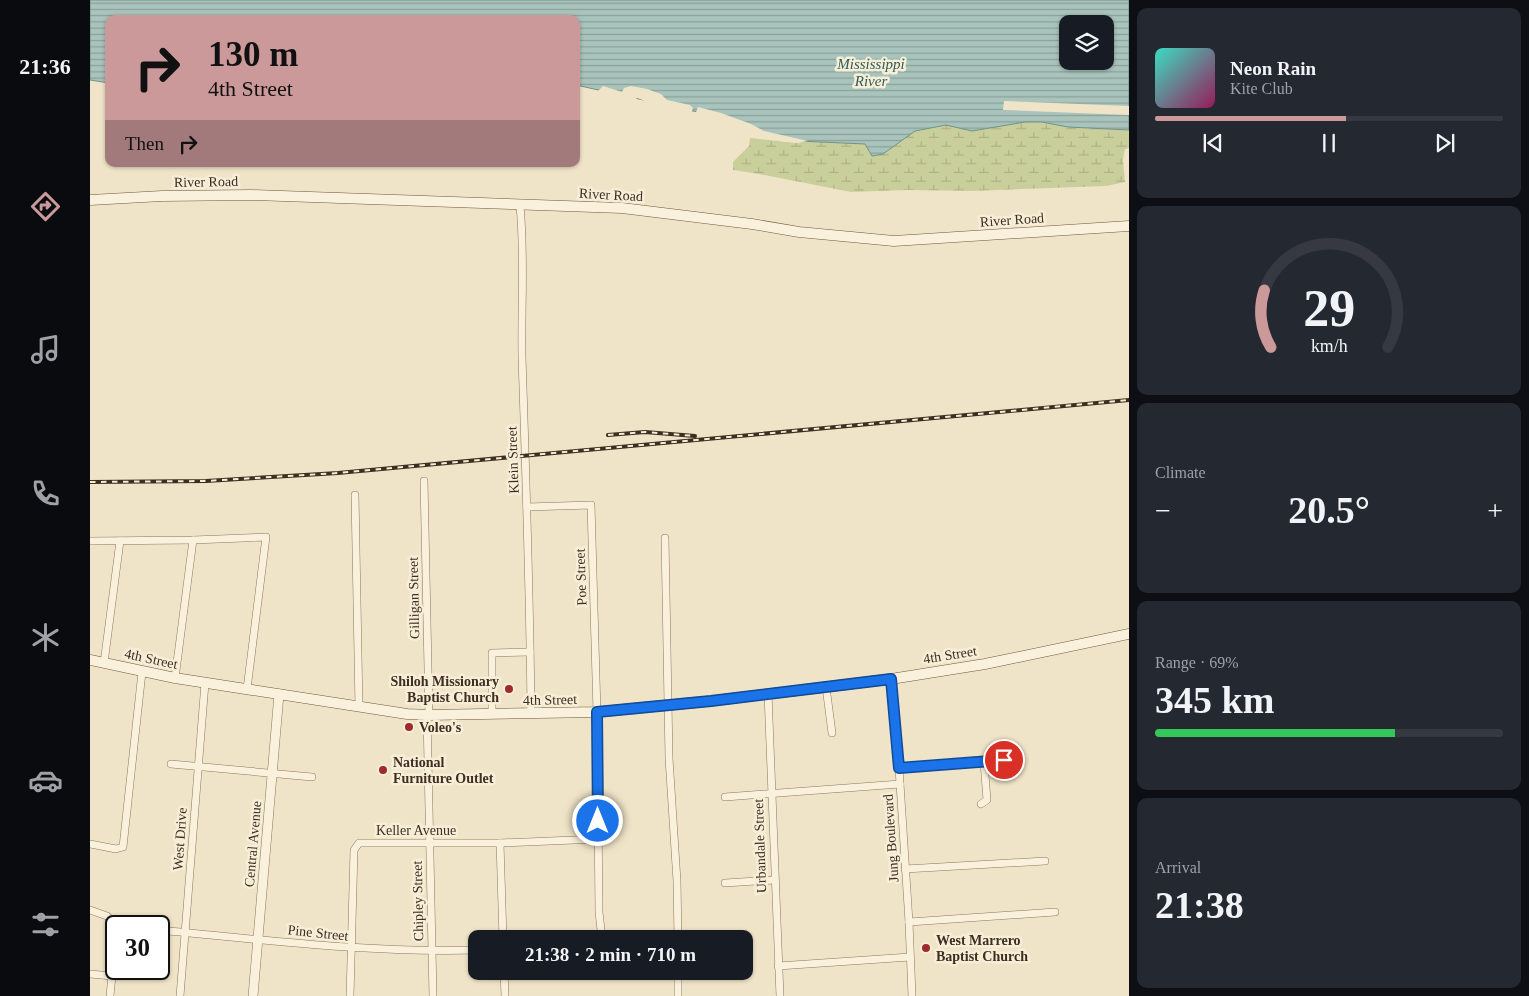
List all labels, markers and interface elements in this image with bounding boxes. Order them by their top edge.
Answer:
map controls [1059,15,1114,70]
button: layers [1059,15,1114,70]
icon: right [125,35,190,100]
text: 130 m [208,35,298,74]
text: 21:36 [19,54,71,79]
water label: Mississippi River [836,56,905,89]
text: Neon Rain [1230,58,1316,79]
text: 4th Street [208,76,293,101]
text: Kite Club [1230,80,1293,97]
icon: previous [1199,129,1227,157]
icon: pause [1315,129,1343,157]
icon: next [1431,129,1459,157]
icon: right [174,130,202,158]
text: Then [125,133,164,154]
street label: River Road [174,174,238,190]
street label: River Road [579,186,643,204]
icon: directions [28,189,63,224]
street label: River Road [979,210,1045,230]
text: 29 [1303,280,1355,337]
icon: music [28,332,63,367]
text: km/h [1311,336,1347,356]
street label: Klein Street [504,426,522,494]
text: Climate [1155,464,1206,481]
icon: phone [28,476,63,511]
text: 20.5° [1288,489,1370,531]
text: − [1155,495,1171,526]
text: + [1487,495,1503,526]
street label: Poe Street [573,548,589,606]
street label: Gilligan Street [406,557,422,639]
icon: climate [28,620,63,655]
street label: 4th Street [922,643,978,667]
street label: 4th Street [123,646,179,672]
text: Range · 69% [1155,654,1239,671]
place label: Shiloh Missionary Baptist Church [390,674,499,705]
text: 345 km [1155,679,1274,721]
marker: Shiloh Missionary Baptist Church [503,683,515,695]
street label: 4th Street [523,692,577,708]
place label: Voleo's [419,720,462,735]
marker: Voleo's [403,721,415,733]
pin [983,739,1025,781]
icon: arrive [990,746,1018,774]
place label: National Furniture Outlet [393,755,494,786]
icon: car [28,763,63,798]
marker: National Furniture Outlet [377,764,389,776]
street label: Jung Boulevard [880,793,902,883]
position arrow [571,794,623,846]
street label: Urbandale Street [751,798,769,893]
street label: Central Avenue [242,800,264,888]
street label: West Drive [170,807,190,871]
street label: Keller Avenue [376,823,456,838]
text: Arrival [1155,859,1201,876]
street label: Chipley Street [410,861,426,941]
text: 21:38 [1155,884,1244,926]
icon: filters [28,907,63,942]
speed limit sign: 30 [105,915,170,980]
street label: Pine Street [287,922,349,944]
place label: West Marrero Baptist Church [936,933,1028,964]
marker: West Marrero Baptist Church [920,942,932,954]
text: 21:38 · 2 min · 710 m [525,944,696,965]

